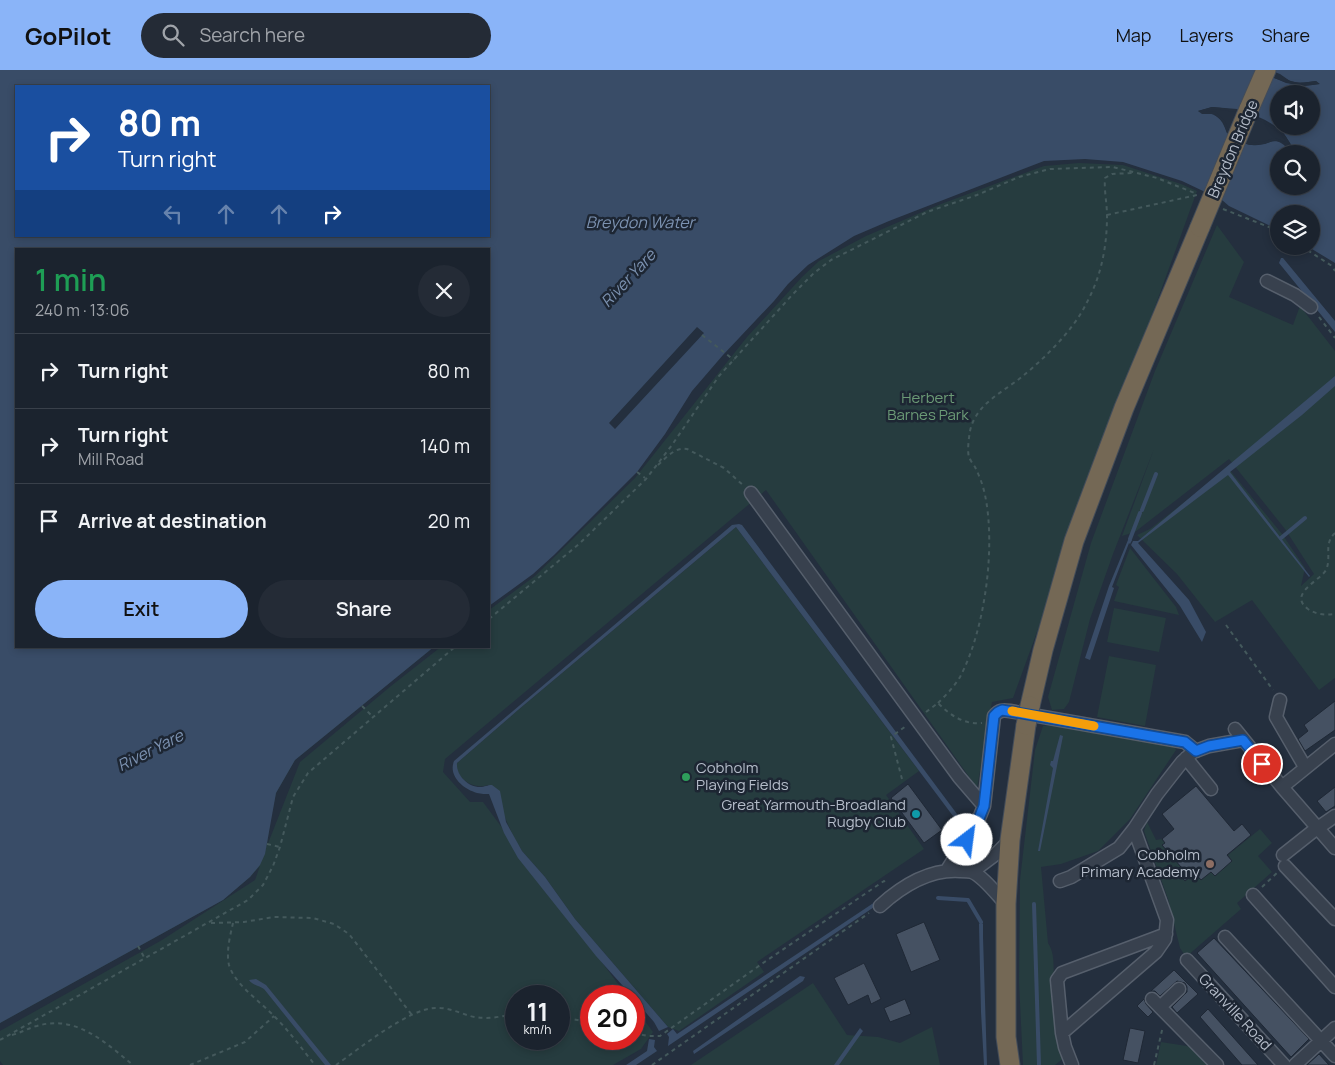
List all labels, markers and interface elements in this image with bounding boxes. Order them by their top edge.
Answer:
search box [141,13,491,58]
text: GoPilot [25,19,111,52]
icon: search [159,21,187,49]
text: Search here [199,22,305,48]
text: Map [1116,23,1151,47]
text: Layers [1179,23,1233,47]
text: Share [1261,23,1310,47]
map controls [1270,85,1320,255]
button: sound [1270,85,1320,135]
street label: Breydon Bridge [1202,96,1263,201]
text: 80 m [118,99,201,147]
icon: right [35,105,100,170]
text: Turn right [118,144,216,174]
button: search [1270,145,1320,195]
icon: left [159,200,187,228]
icon: ahead [212,200,240,228]
icon: ahead [265,200,293,228]
icon: right [318,200,346,228]
button: layers [1270,205,1320,255]
water label: Breydon Water [586,211,697,233]
water label: River Yare [596,243,662,312]
text: 1 min [35,259,107,300]
button: close [418,265,470,317]
text: 240 m · 13:06 [35,299,129,321]
icon: right [35,357,63,385]
text: Turn right [78,358,168,384]
text: 80 m [427,358,470,384]
park label: Herbert Barnes Park [887,387,969,425]
text: Turn right [78,422,168,448]
icon: right [35,432,63,460]
text: 140 m [420,433,470,459]
text: Mill Road [78,448,144,470]
icon: arrive [35,507,63,535]
text: Arrive at destination [78,508,267,534]
text: 20 m [428,508,470,534]
button: Exit [35,580,248,638]
button: Share [258,580,470,638]
water label: River Yare [113,723,188,776]
pin [1241,743,1283,785]
icon: arrive [1248,750,1276,778]
place label: Cobholm Playing Fields [696,757,789,795]
marker: Cobholm Playing Fields [680,771,692,783]
place label: Great Yarmouth-Broadland Rugby Club [722,794,906,832]
marker: Great Yarmouth-Broadland Rugby Club [910,808,922,820]
position arrow [940,813,992,865]
place label: Cobholm Primary Academy [1081,844,1200,882]
marker: Cobholm Primary Academy [1204,858,1216,870]
street label: Granville Road [1194,969,1277,1055]
speed limit sign: 20 [580,985,645,1050]
text: 11 [527,994,548,1029]
text: km/h [524,1021,551,1038]

